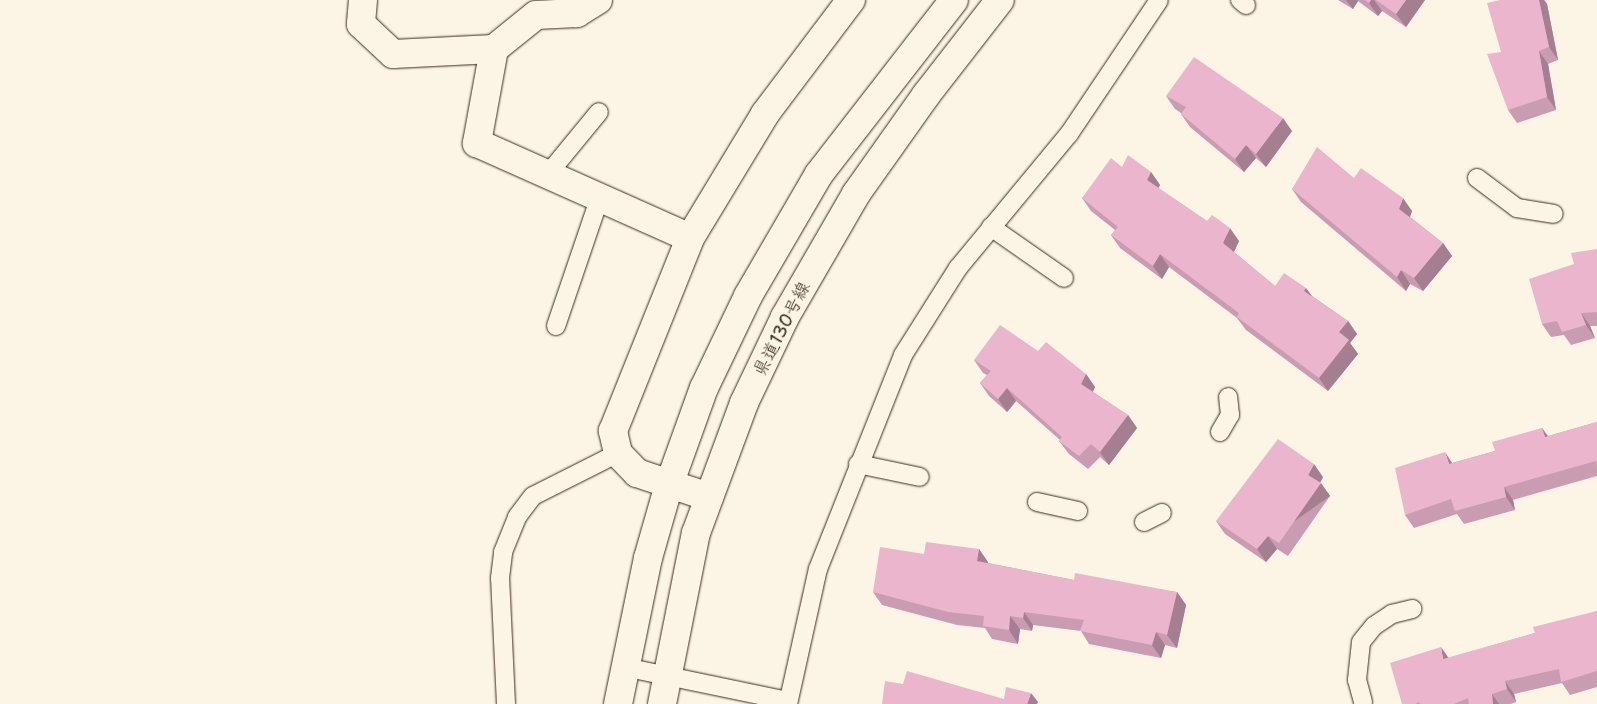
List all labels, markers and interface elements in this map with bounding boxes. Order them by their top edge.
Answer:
street label: 県道130号線 [749,278,815,380]

